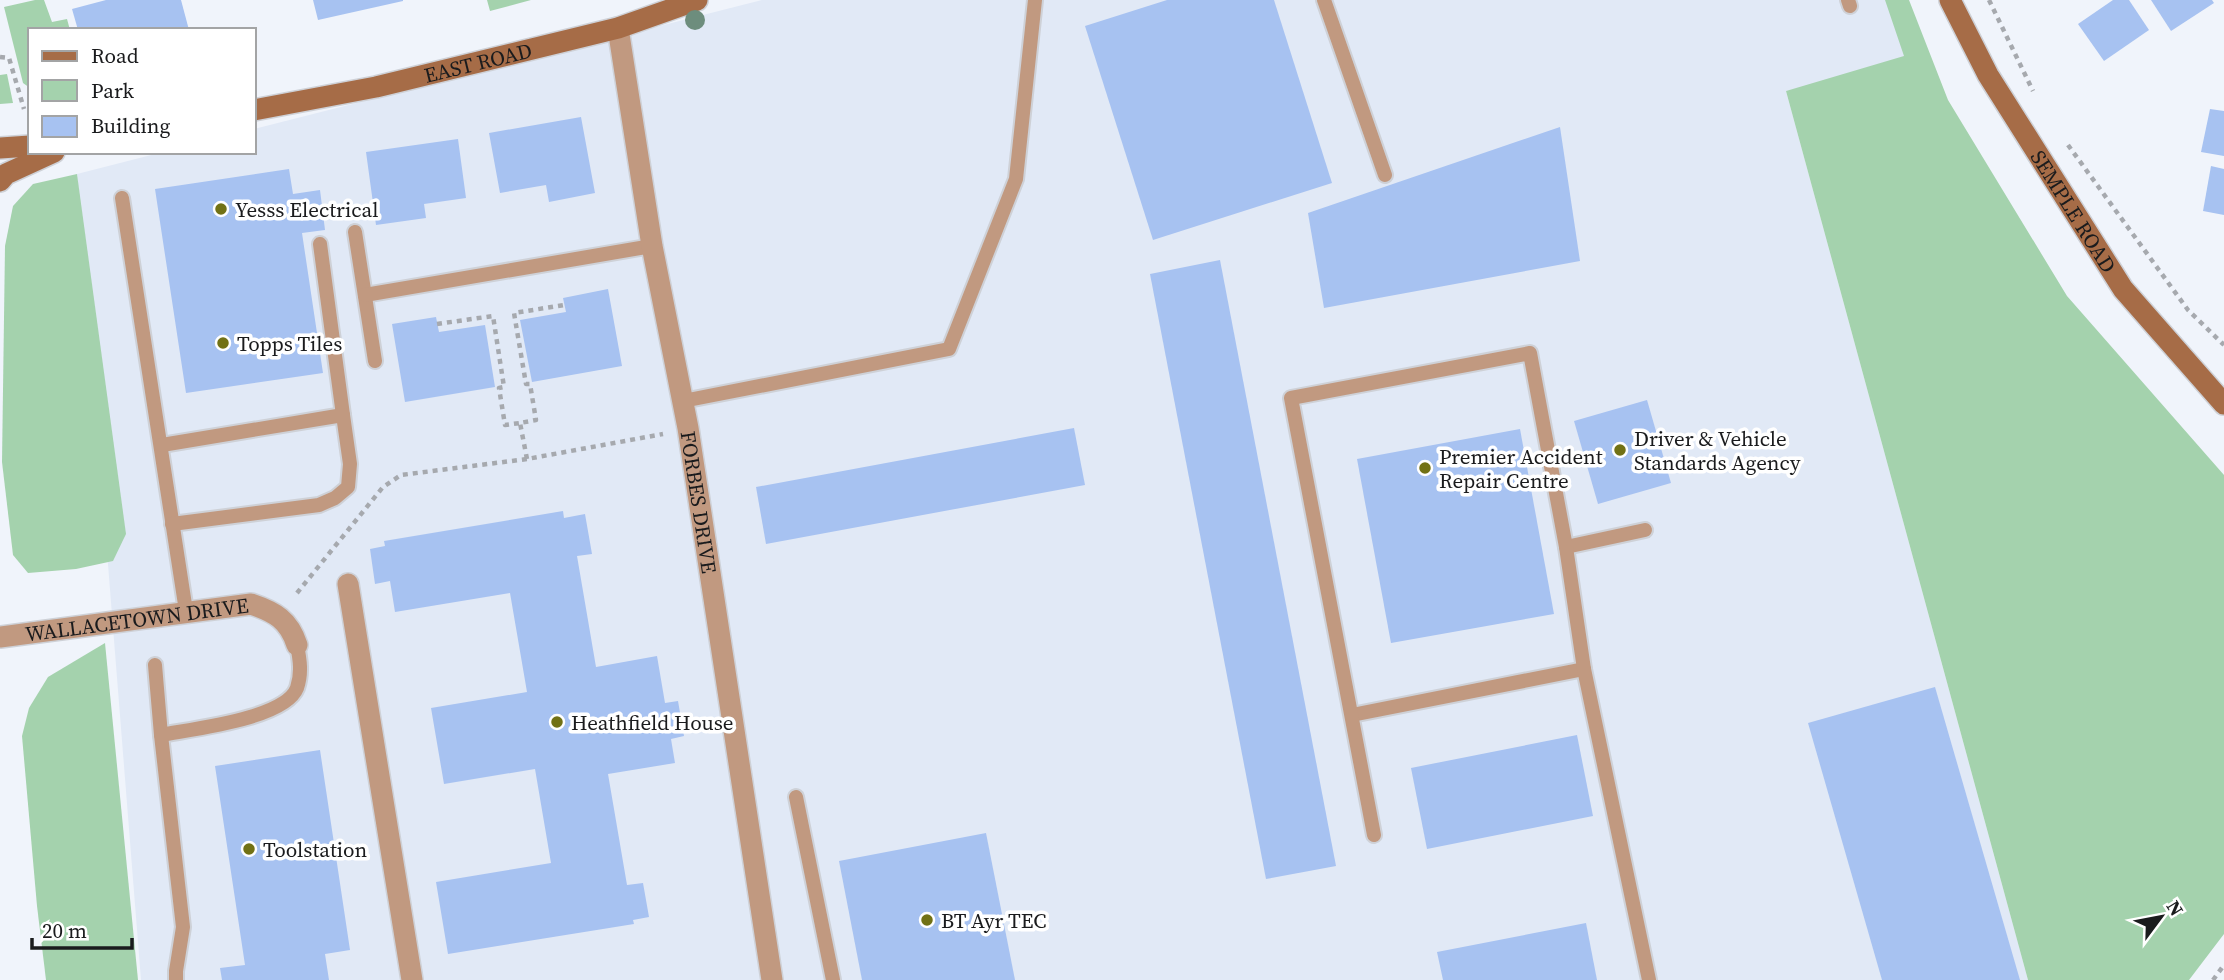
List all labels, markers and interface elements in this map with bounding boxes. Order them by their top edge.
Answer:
legend [28,28,256,154]
street label: EAST ROAD [421,35,535,89]
text: Road [91,41,139,70]
text: Park [91,76,135,105]
text: Building [91,111,170,140]
street label: SEMPLE ROAD [2024,144,2123,278]
place label: Yesss Electrical [235,195,378,224]
marker: Yesss Electrical [213,201,229,217]
place label: Topps Tiles [237,329,342,358]
marker: Topps Tiles [215,335,231,351]
place label: Driver & Vehicle Standards Agency [1634,424,1801,477]
street label: FORBES DRIVE [674,429,724,575]
place label: Premier Accident Repair Centre [1439,442,1603,495]
marker: Driver & Vehicle Standards Agency [1612,442,1628,458]
marker: Premier Accident Repair Centre [1417,460,1433,476]
street label: WALLACETOWN DRIVE [23,590,250,648]
place label: Heathfield House [571,708,734,737]
marker: Heathfield House [549,714,565,730]
place label: Toolstation [263,835,368,864]
marker: Toolstation [241,841,257,857]
north arrow [2126,882,2196,952]
text: N [2161,895,2190,921]
scale bar [32,906,131,950]
place label: BT Ayr TEC [941,906,1047,935]
marker: BT Ayr TEC [919,912,935,928]
text: 20 m [42,916,87,945]

